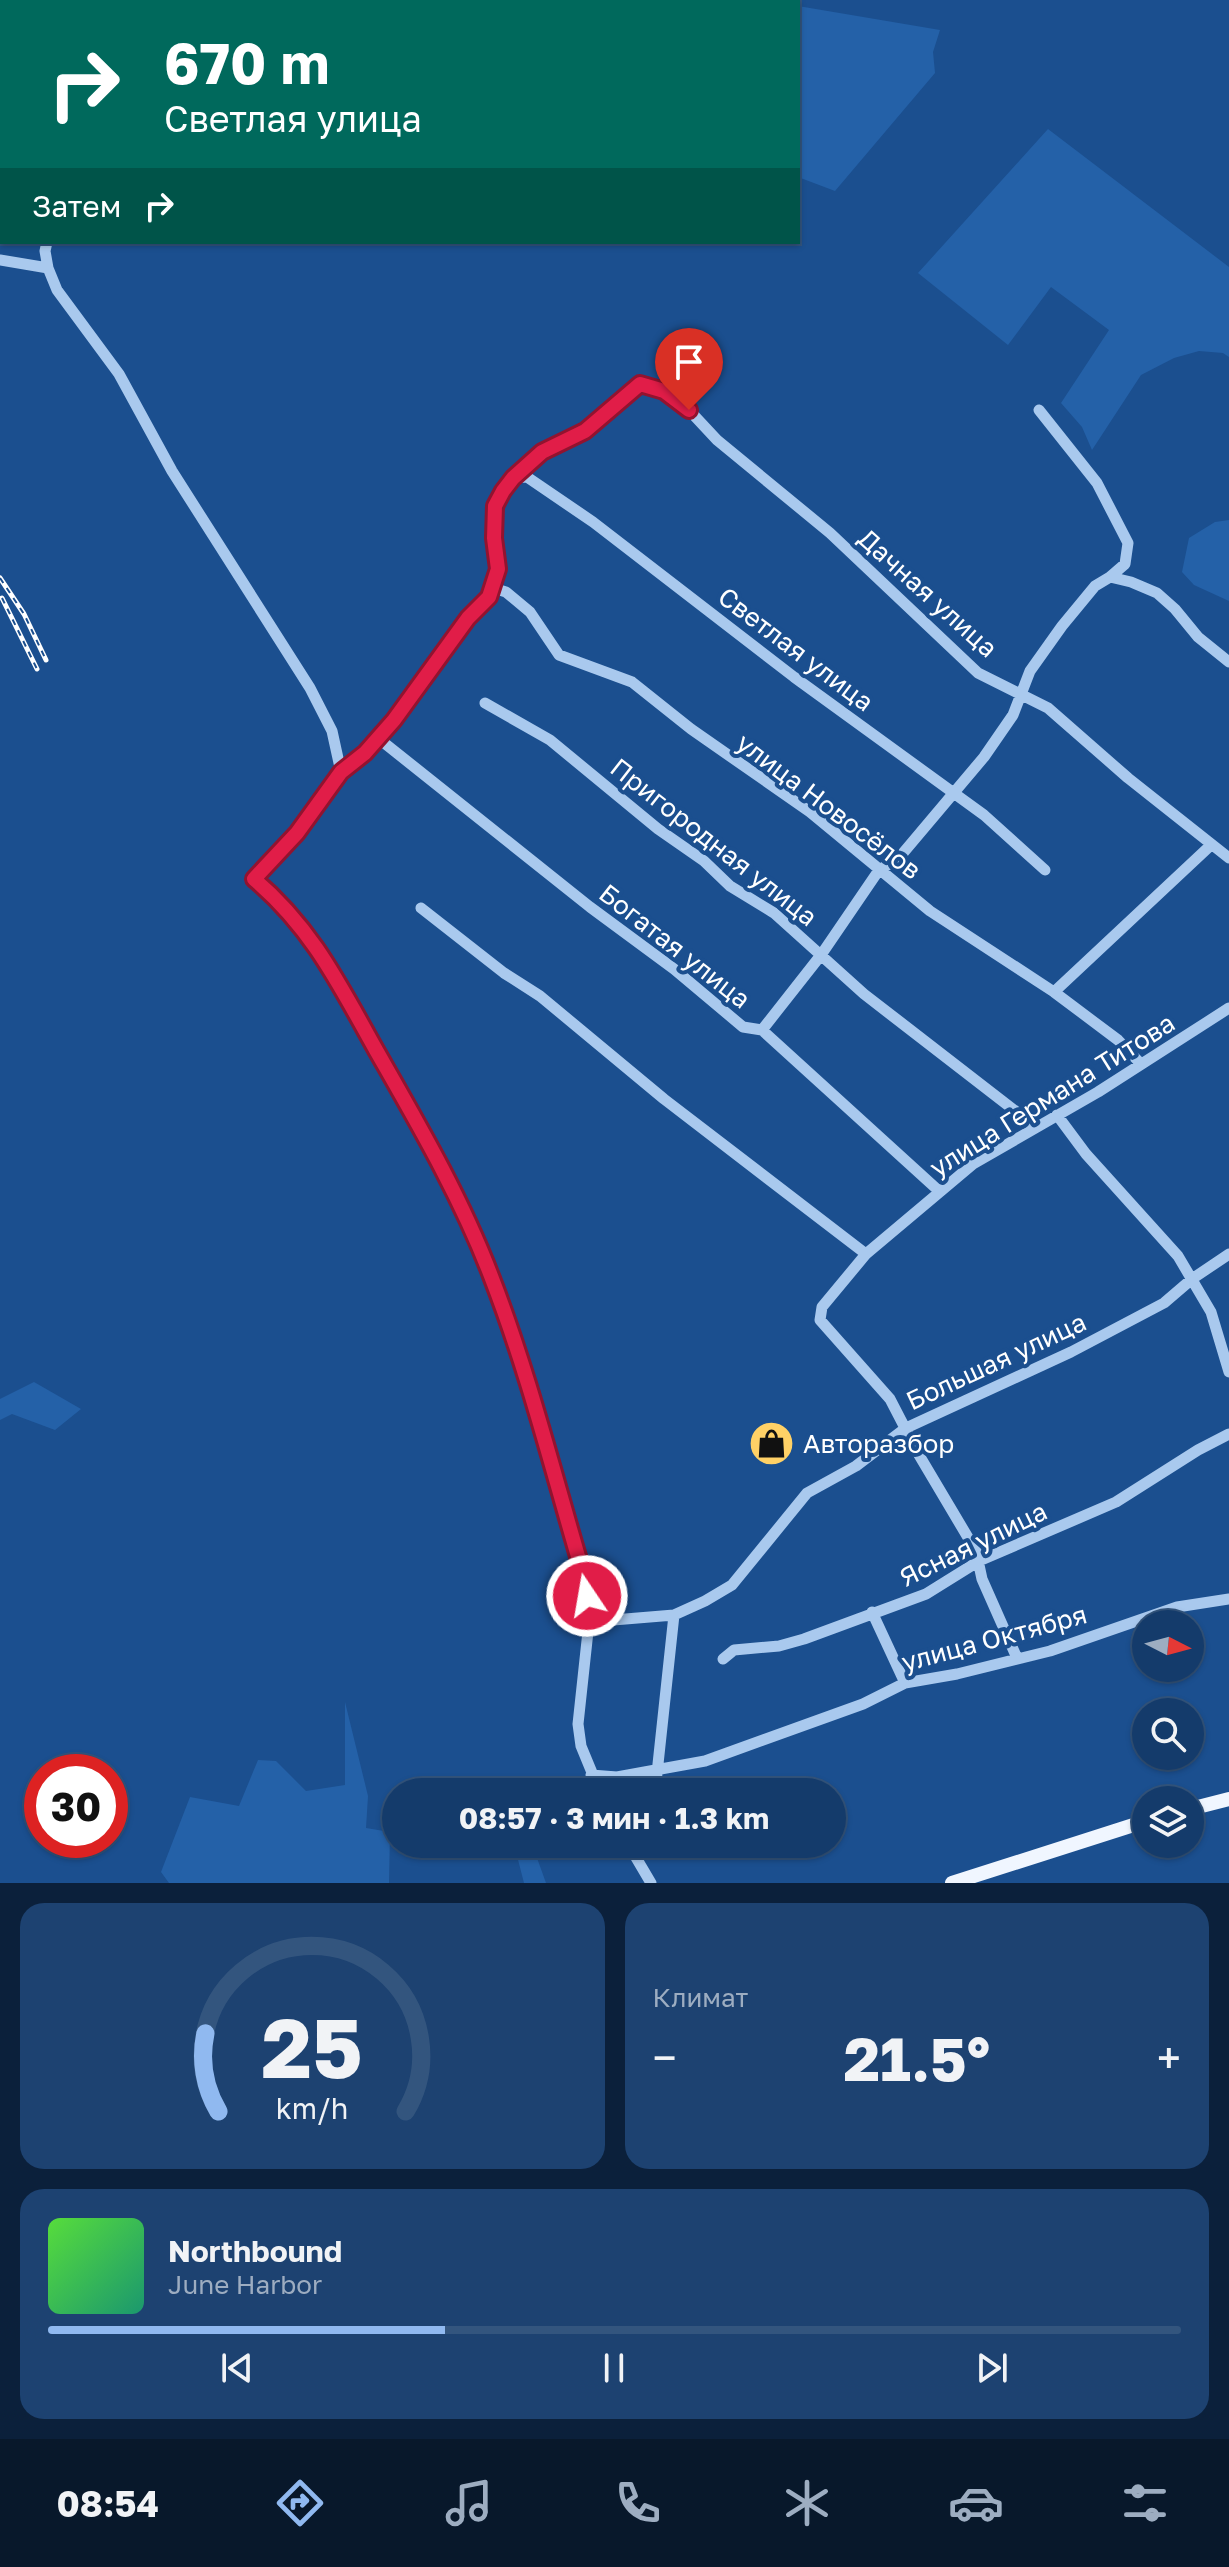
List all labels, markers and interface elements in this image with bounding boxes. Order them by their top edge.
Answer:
text: 670 m [164,29,329,96]
icon: right [32,32,136,136]
text: Светлая улица [164,97,422,140]
icon: right [137,184,181,228]
text: Затем [32,188,121,224]
pin [655,328,723,410]
icon: arrive [667,340,711,384]
street label: Дачная улица [852,523,1004,663]
street label: Светлая улица [712,581,880,717]
street label: улица Новосёлов [731,727,927,885]
street label: Пригородная улица [604,752,824,932]
street label: Богатая улица [593,877,757,1015]
street label: улица Германа Титова [924,1007,1180,1183]
street label: Большая улица [901,1306,1091,1416]
shop icon: Авторазбор [748,1419,796,1467]
place label: Авторазбор [803,1428,954,1459]
street label: Ясная улица [894,1495,1052,1593]
position arrow [545,1554,629,1638]
street label: улица Октября [898,1598,1090,1678]
north arrow [1132,1610,1204,1682]
map controls [1132,1610,1204,1858]
button: search [1132,1698,1204,1770]
speed limit sign: 30 [24,1754,128,1858]
button: layers [1132,1786,1204,1858]
text: 08:57 · 3 мин · 1.3 km [459,1800,769,1836]
text: Климат [653,1982,748,2013]
text: 25 [262,1996,363,2096]
text: 21.5° [843,2022,990,2094]
text: − [653,2031,677,2084]
text: + [1157,2031,1181,2084]
text: km/h [276,2091,349,2125]
text: Northbound [168,2233,342,2269]
text: June Harbor [168,2269,322,2300]
icon: previous [215,2346,259,2390]
icon: pause [592,2346,636,2390]
icon: next [970,2346,1014,2390]
icon: directions [272,2475,328,2531]
icon: music [441,2475,497,2531]
icon: phone [610,2475,666,2531]
icon: climate [779,2475,835,2531]
icon: car [948,2475,1004,2531]
icon: filters [1117,2475,1173,2531]
text: 08:54 [56,2482,159,2525]

